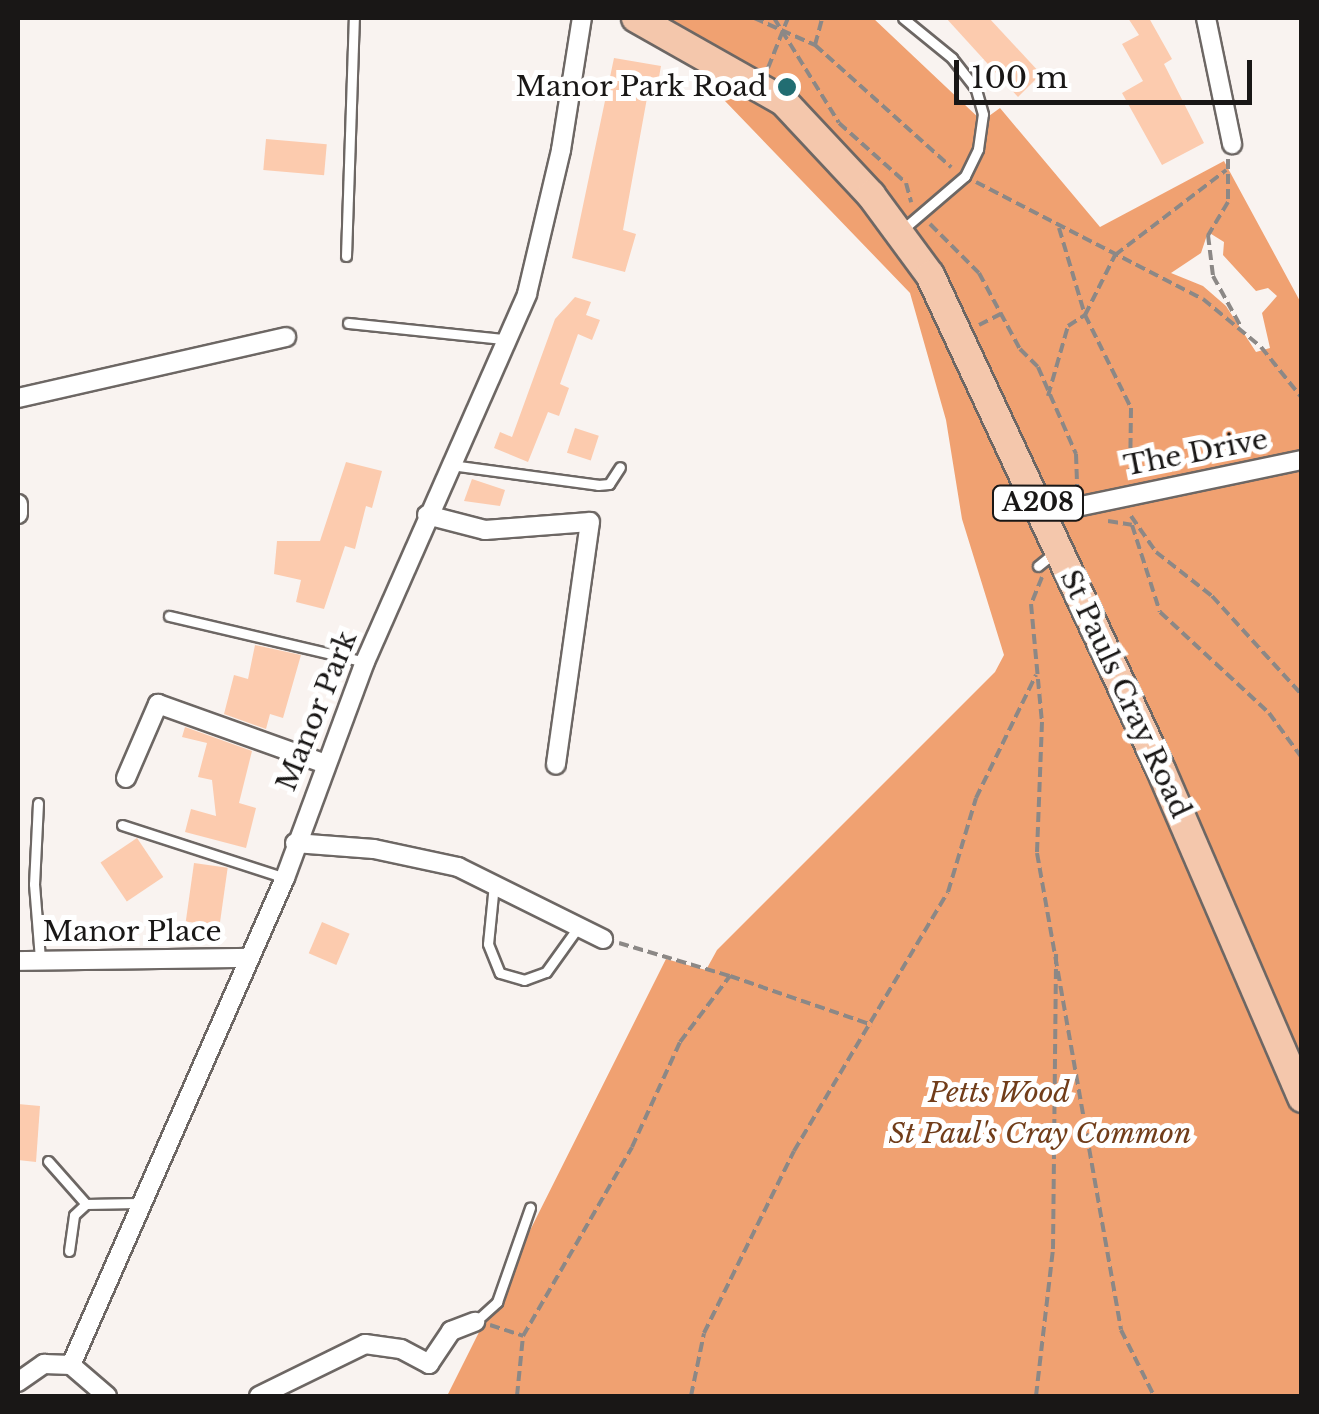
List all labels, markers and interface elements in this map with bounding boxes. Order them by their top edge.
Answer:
scale bar [959,40,1256,102]
text: 100 m [971,59,1068,96]
place label: Manor Park Road [514,70,767,104]
marker: Manor Park Road [776,76,798,98]
street label: The Drive [1121,423,1271,483]
road number: A208 [990,483,1086,523]
street label: St Pauls Cray Road [1053,564,1197,824]
street label: Manor Park [270,626,364,796]
street label: Manor Place [42,915,222,949]
park label: Petts Wood [928,1076,1070,1110]
park label: St Paul's Cray Common [888,1117,1192,1151]

